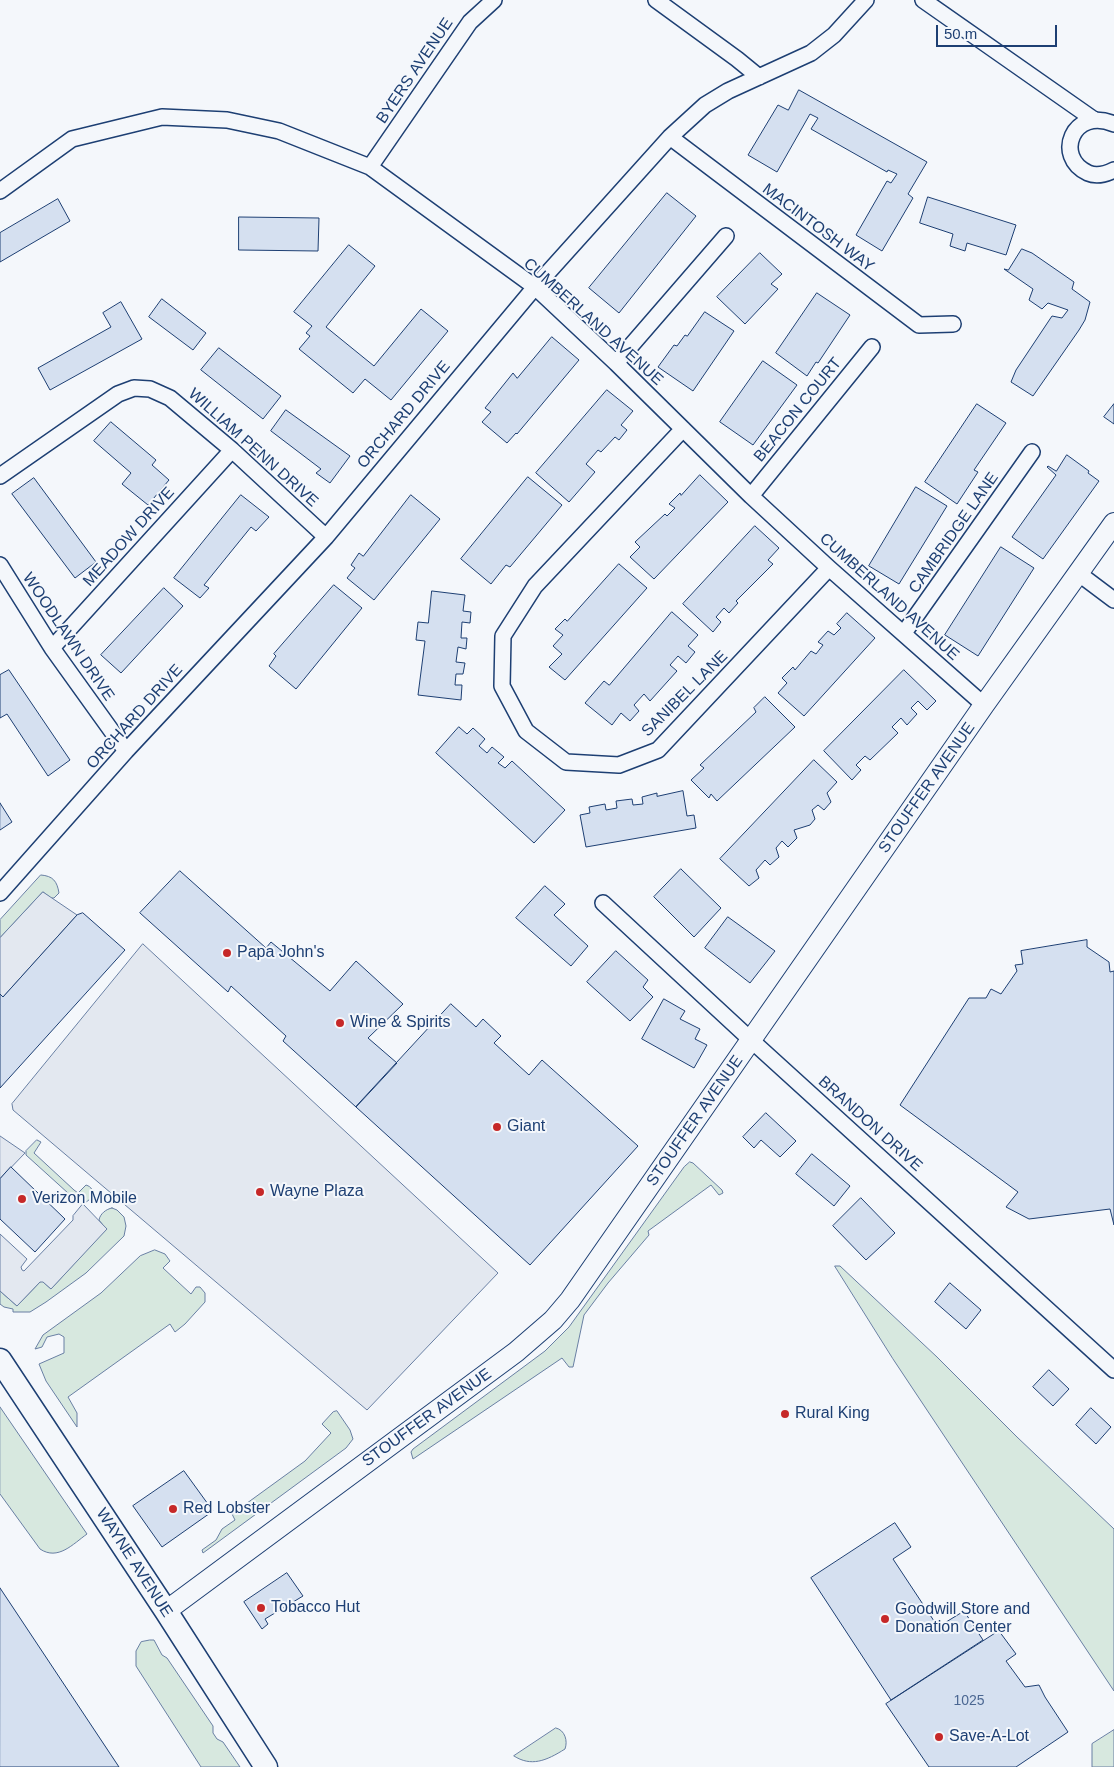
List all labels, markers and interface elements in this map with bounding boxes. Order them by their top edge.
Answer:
street label: BYERS AVENUE [373,15,457,127]
scale bar [939,15,1060,47]
text: 50 m [944,25,977,42]
street label: MACINTOSH WAY [758,180,878,276]
street label: CUMBERLAND AVENUE [519,254,667,390]
street label: BEACON COURT [750,354,846,466]
street label: ORCHARD DRIVE [354,357,454,473]
street label: WILLIAM PENN DRIVE [184,385,322,511]
street label: CAMBRIDGE LANE [905,469,1003,597]
street label: MEADOW DRIVE [79,483,179,591]
street label: CUMBERLAND AVENUE [815,529,963,665]
street label: WOODLAWN DRIVE [18,569,118,705]
street label: SANIBEL LANE [638,647,732,741]
street label: ORCHARD DRIVE [83,661,187,773]
street label: STOUFFER AVENUE [875,719,979,857]
place label: Papa John's [237,943,325,963]
marker: Papa John's [221,947,233,959]
place label: Wine & Spirits [350,1013,450,1033]
marker: Wine & Spirits [334,1017,346,1029]
street label: STOUFFER AVENUE [643,1052,747,1190]
street label: BRANDON DRIVE [814,1072,926,1176]
place label: Giant [507,1117,545,1137]
marker: Giant [491,1121,503,1133]
place label: Wayne Plaza [270,1182,364,1202]
marker: Wayne Plaza [254,1186,266,1198]
place label: Verizon Mobile [32,1189,137,1209]
marker: Verizon Mobile [16,1193,28,1205]
street label: STOUFFER AVENUE [359,1365,495,1471]
place label: Rural King [795,1404,870,1424]
marker: Rural King [779,1408,791,1420]
place label: Red Lobster [183,1499,270,1519]
marker: Red Lobster [167,1503,179,1515]
street label: WAYNE AVENUE [92,1505,176,1621]
place label: Tobacco Hut [271,1598,360,1618]
place label: Goodwill Store and Donation Center [895,1600,1030,1638]
marker: Tobacco Hut [255,1602,267,1614]
marker: Goodwill Store and Donation Center [879,1613,891,1625]
house number: 1025 [953,1693,985,1709]
place label: Save-A-Lot [949,1727,1029,1747]
marker: Save-A-Lot [933,1731,945,1743]

